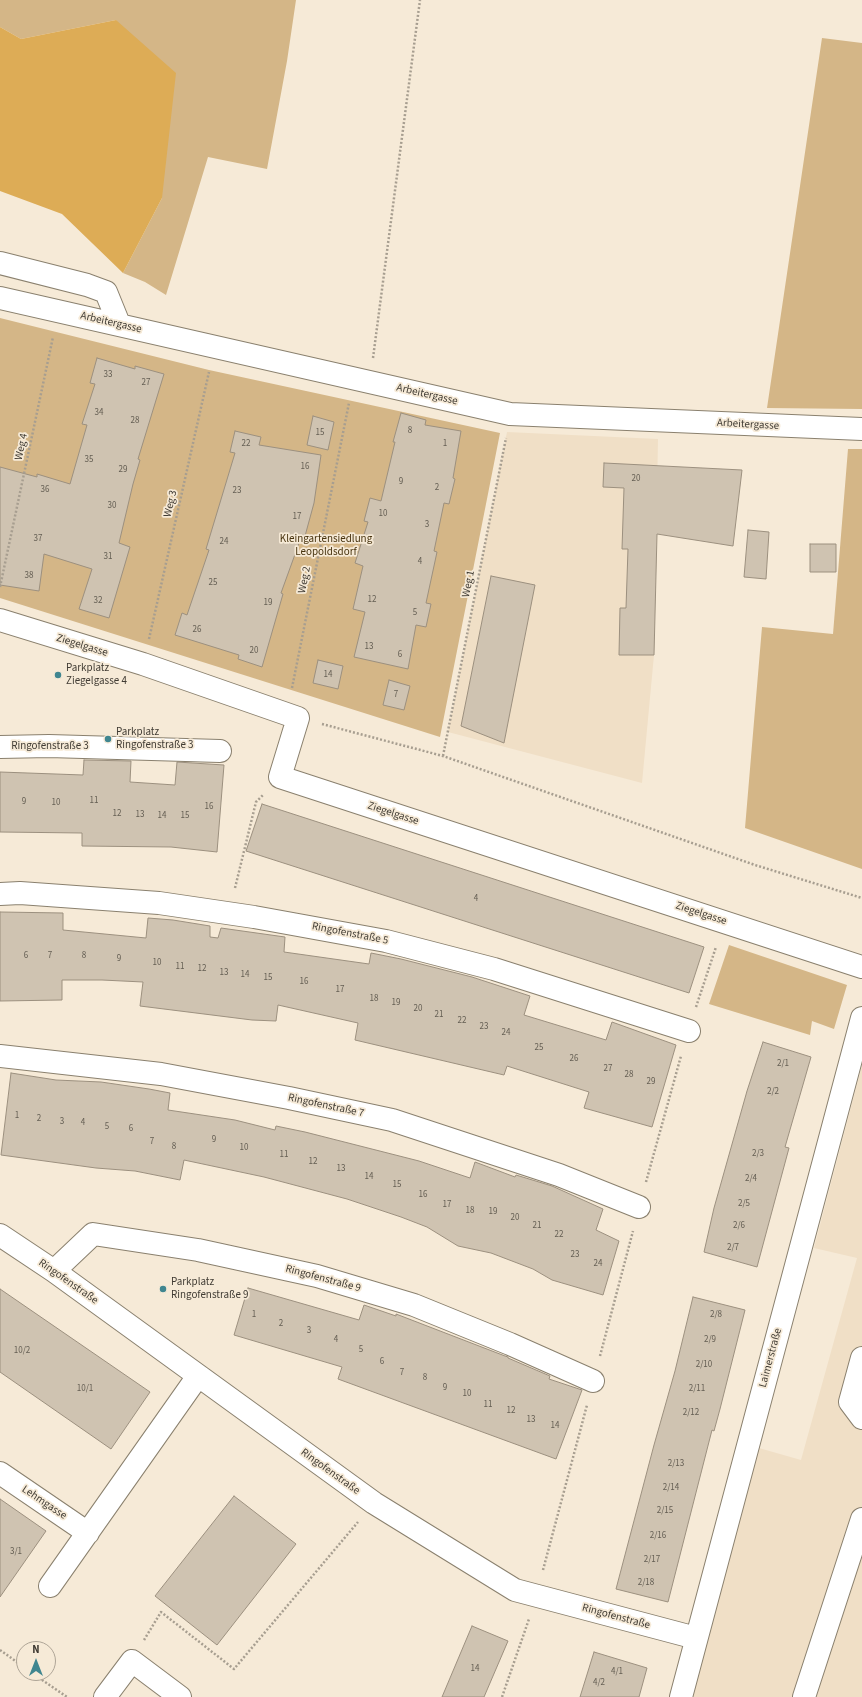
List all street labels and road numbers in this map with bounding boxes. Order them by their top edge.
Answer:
street label: Arbeitergasse [79,310,143,336]
street label: Arbeitergasse [395,382,459,408]
street label: Arbeitergasse [717,417,779,433]
street label: Weg 4 [13,432,31,462]
street label: Weg 3 [162,489,180,519]
street label: Weg 2 [296,565,314,595]
street label: Weg 1 [460,569,478,599]
street label: Ziegelgasse [55,632,109,660]
street label: Ringofenstraße 3 [11,740,89,754]
street label: Ziegelgasse [366,800,420,828]
street label: Ziegelgasse [674,900,728,928]
street label: Ringofenstraße 5 [311,920,389,948]
street label: Ringofenstraße 7 [287,1091,365,1121]
street label: Ringofenstraße [36,1257,100,1307]
street label: Ringofenstraße 9 [284,1263,362,1295]
street label: Laimerstraße [757,1327,785,1389]
street label: Ringofenstraße [298,1446,362,1498]
street label: Lehmgasse [19,1483,69,1523]
street label: Ringofenstraße [581,1602,651,1632]

